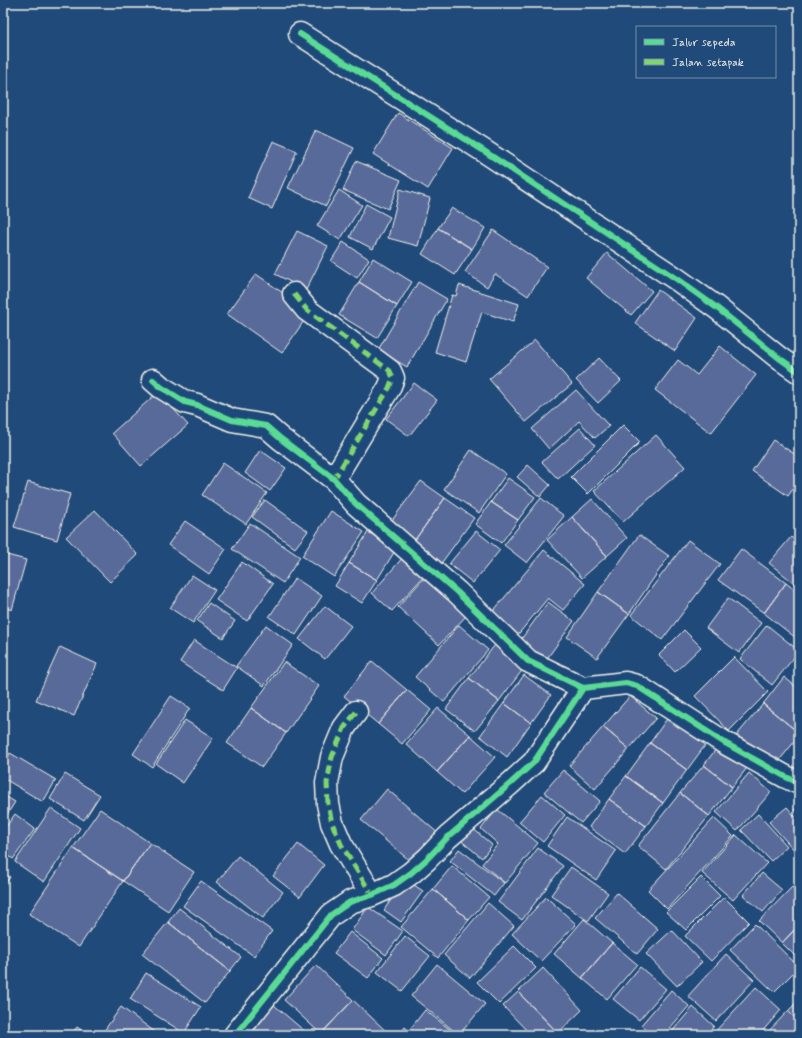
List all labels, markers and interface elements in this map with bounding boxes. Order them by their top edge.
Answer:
legend [636,26,776,78]
text: Jalur sepeda [672,35,736,51]
text: Jalan setapak [672,55,744,71]

